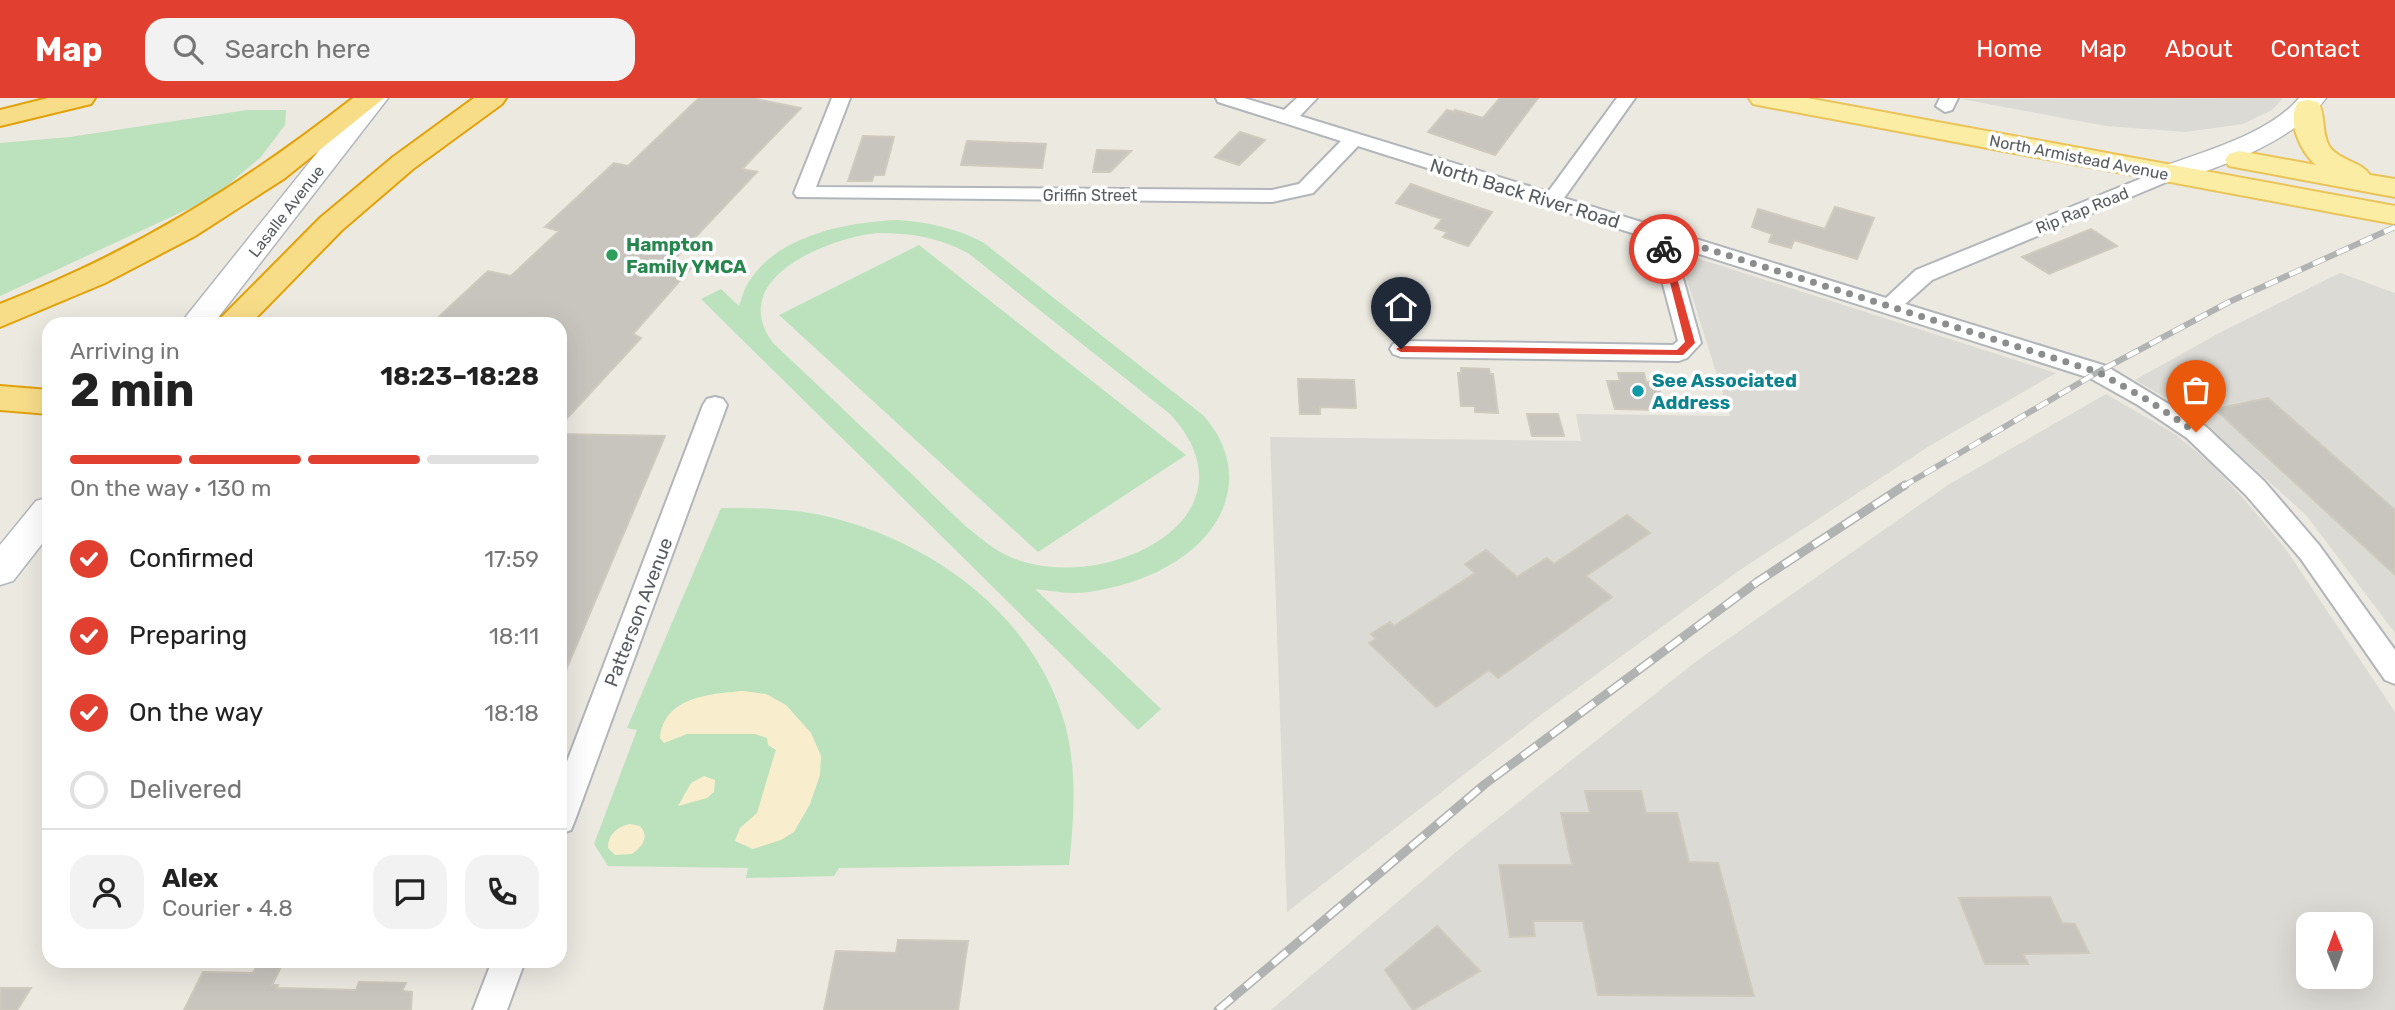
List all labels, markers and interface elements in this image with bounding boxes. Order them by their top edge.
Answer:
search box [145,18,635,81]
text: Map [35,30,103,69]
icon: search [169,30,207,68]
text: Search here [225,34,370,65]
text: Home [1976,35,2042,63]
text: Map [2080,35,2127,63]
text: About [2165,35,2233,63]
text: Contact [2271,35,2360,63]
street label: North Armistead Avenue [1988,131,2170,184]
street label: North Back River Road [1427,154,1623,233]
street label: Lasalle Avenue [245,162,328,261]
street label: Rip Rap Road [2033,183,2131,238]
street label: Griffin Street [1043,186,1137,205]
courier [1629,214,1699,284]
icon: bike [1645,230,1683,268]
place label: Hampton Family YMCA [626,233,747,278]
marker: Hampton Family YMCA [604,247,620,263]
pin [1371,277,1431,349]
icon: home [1382,288,1420,326]
text: Arriving in [70,337,180,365]
pin [2166,360,2226,432]
text: 18:23–18:28 [380,361,539,392]
text: 2 min [70,363,195,418]
place label: See Associated Address [1652,369,1797,414]
icon: bag [2177,371,2215,409]
marker: See Associated Address [1630,383,1646,399]
text: On the way · 130 m [70,474,271,502]
street label: Patterson Avenue [599,534,678,690]
icon: check [70,540,108,578]
text: Confirmed [129,543,254,574]
text: 17:59 [484,545,539,573]
icon: check [70,617,108,655]
text: Preparing [129,620,247,651]
text: 18:11 [489,622,539,650]
icon: check [70,694,108,732]
text: On the way [129,697,263,728]
text: 18:18 [484,699,539,727]
text: Delivered [129,774,242,805]
button: person [70,855,144,929]
button: chat [373,855,447,929]
button: phone [465,855,539,929]
text: Alex [162,863,218,894]
text: Courier · 4.8 [162,894,293,922]
north arrow [2296,912,2373,989]
map controls [2296,912,2373,989]

